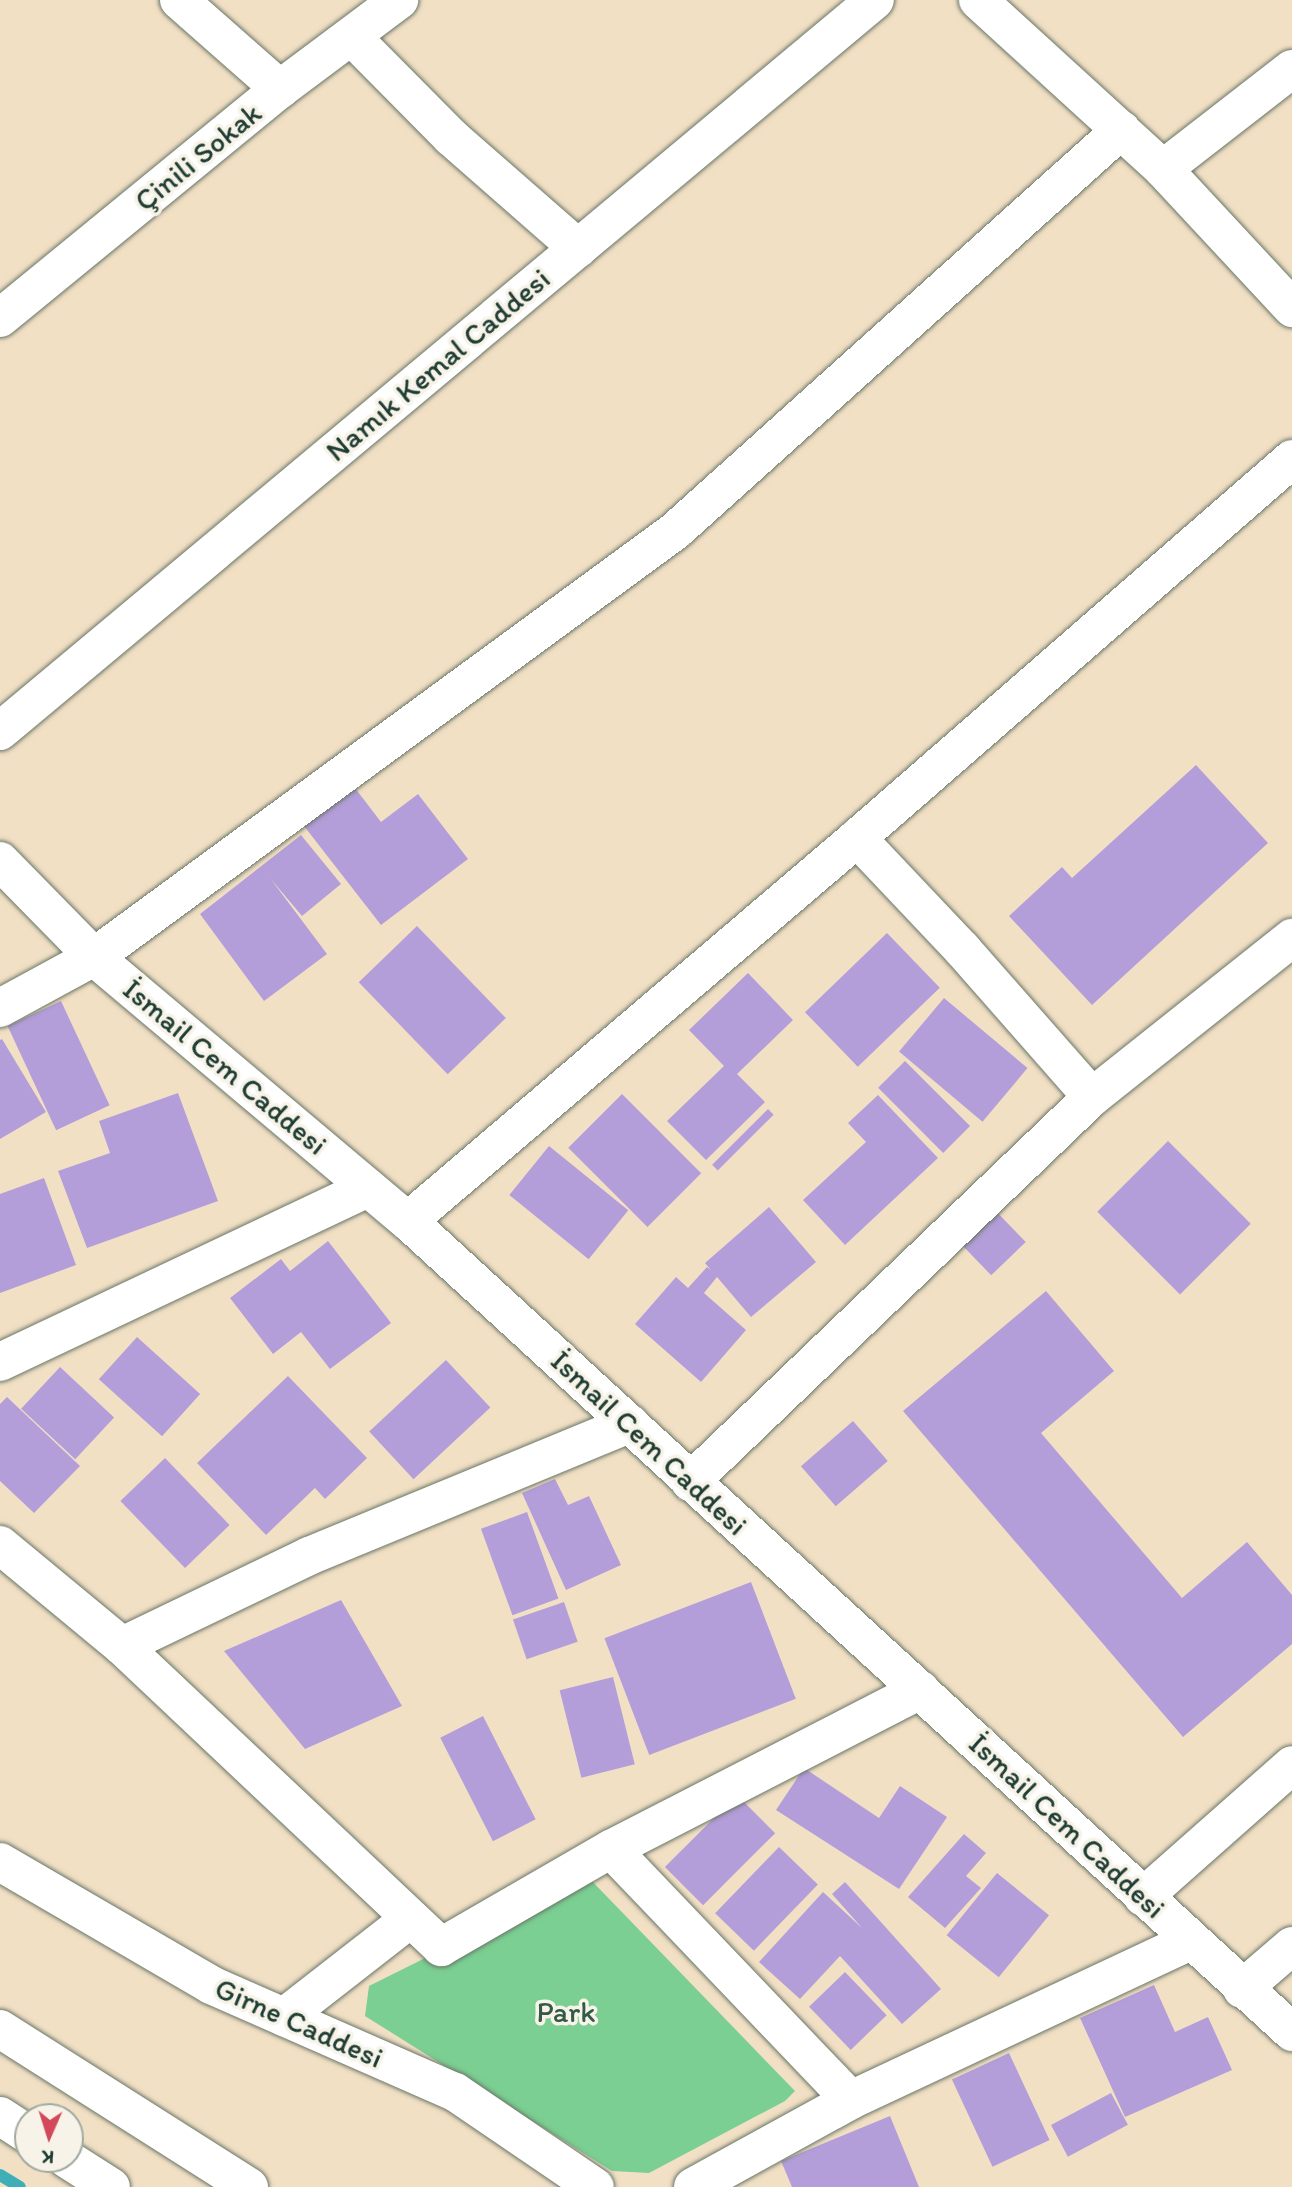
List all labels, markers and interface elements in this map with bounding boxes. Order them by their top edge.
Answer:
street label: Çinili Sokak [128,95,268,219]
street label: Namık Kemal Caddesi [318,260,558,470]
street label: İsmail Cem Caddesi [115,971,335,1163]
street label: İsmail Cem Caddesi [543,1343,755,1543]
street label: İsmail Cem Caddesi [961,1726,1173,1926]
street label: Girne Caddesi [209,1970,389,2076]
park label: Park [536,1994,596,2030]
north arrow [14,2103,84,2173]
text: K [41,2146,55,2169]

